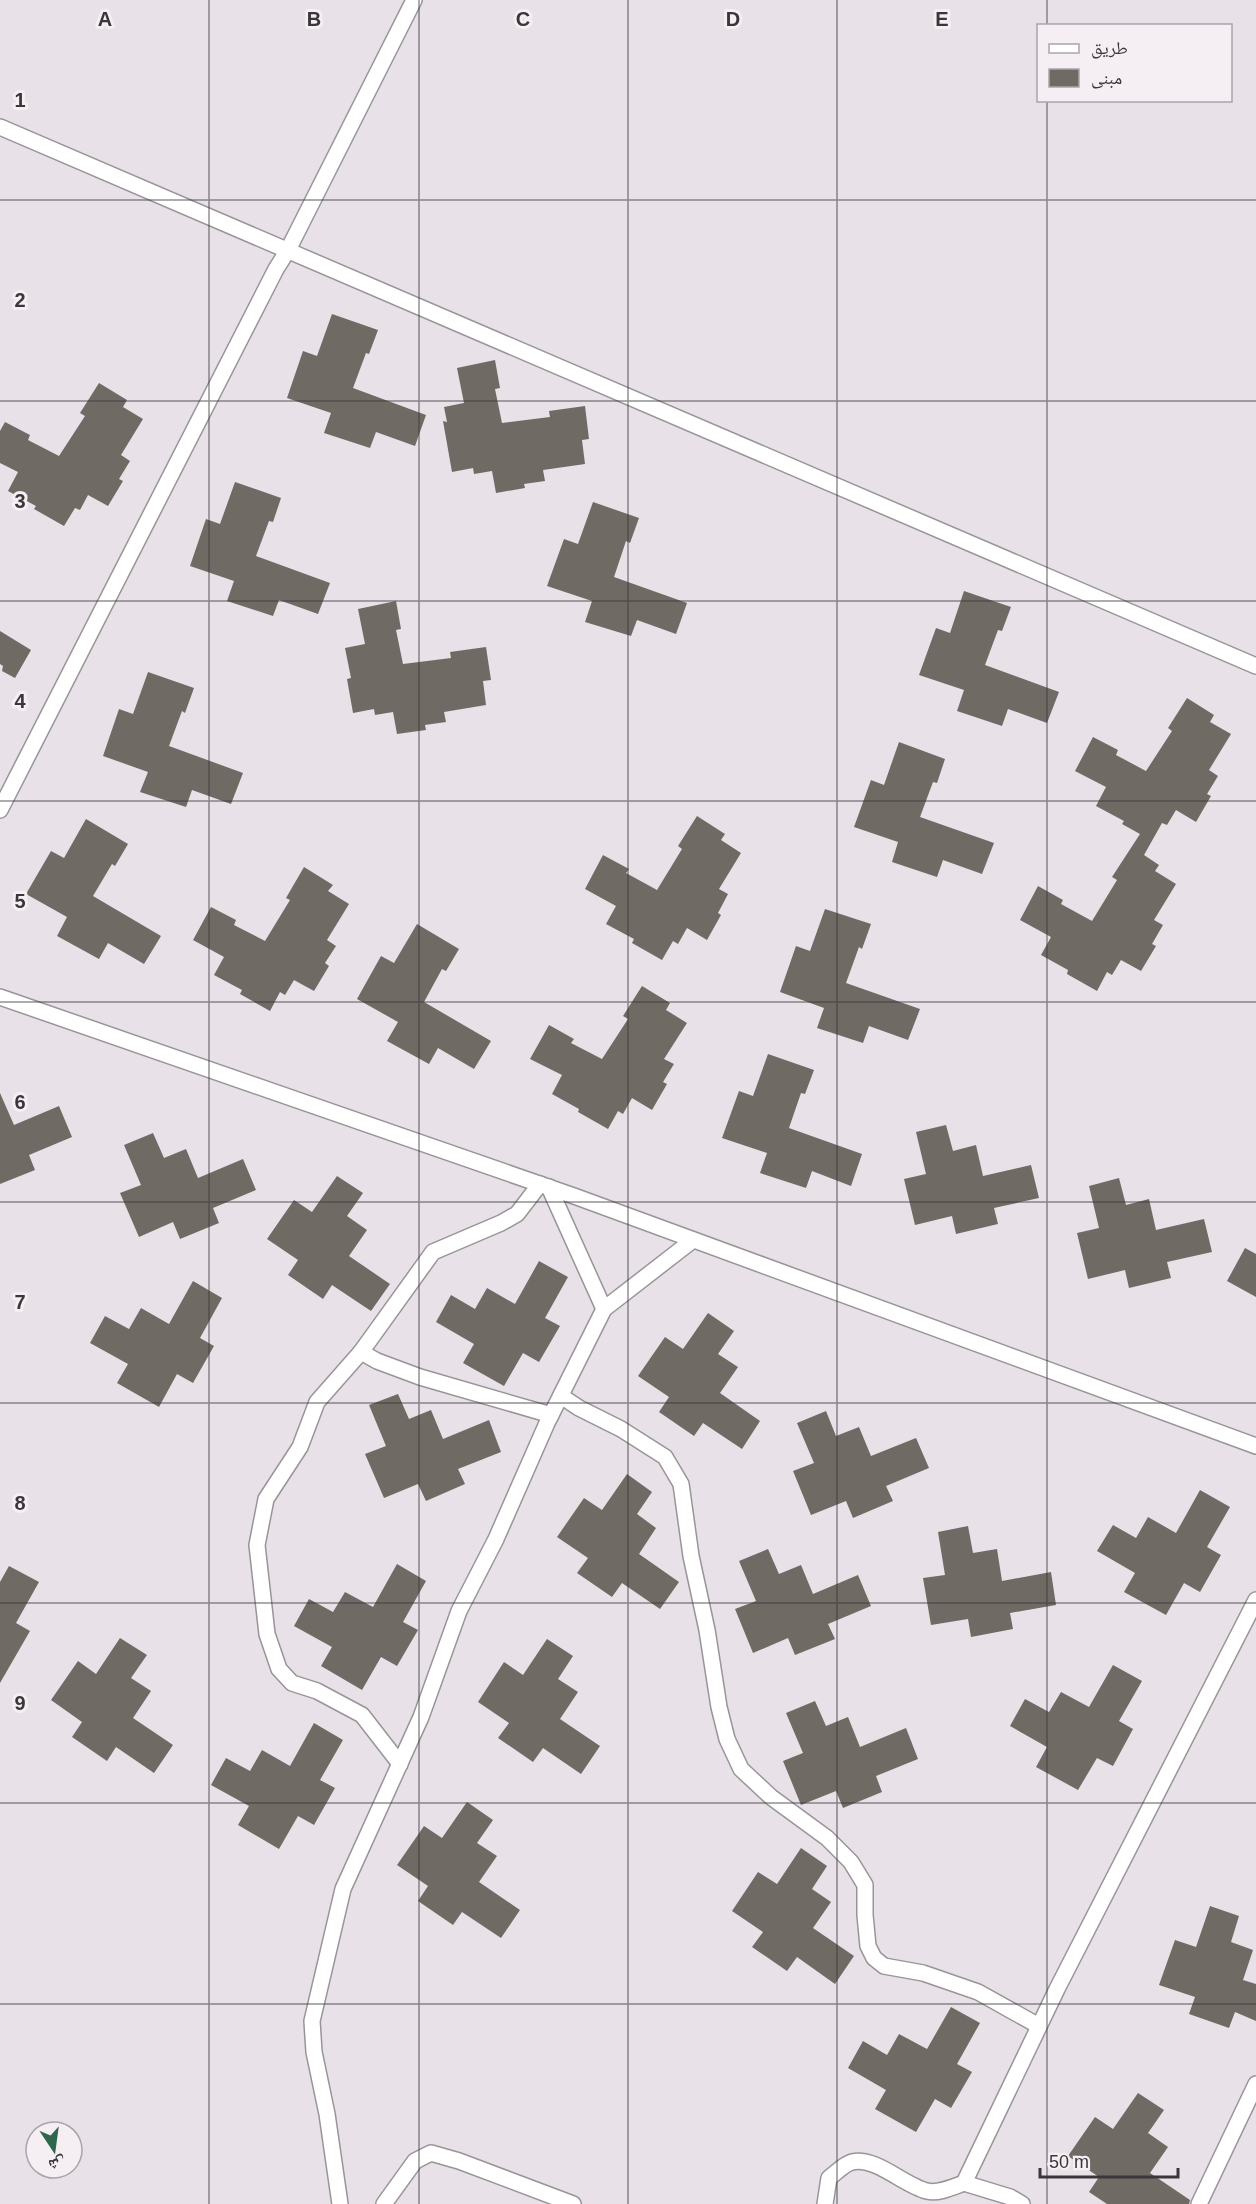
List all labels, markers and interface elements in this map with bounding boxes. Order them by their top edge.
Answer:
text: A [98,8,112,30]
text: B [307,8,321,30]
text: C [516,8,530,30]
text: D [726,8,740,30]
text: E [935,8,949,30]
legend [1037,24,1232,102]
text: طريق [1091,38,1128,59]
text: مبنى [1091,68,1122,89]
text: 1 [14,89,26,111]
text: 2 [14,289,26,311]
text: 3 [14,490,26,512]
text: 4 [14,690,26,712]
text: 5 [14,890,26,912]
text: 6 [14,1091,26,1113]
text: 7 [14,1291,26,1313]
text: 8 [14,1492,26,1514]
text: 9 [14,1692,26,1714]
north arrow [24,2120,84,2180]
scale bar [1040,2141,1178,2179]
text: 50 m [1049,2152,1089,2172]
text: ش [47,2153,67,2174]

